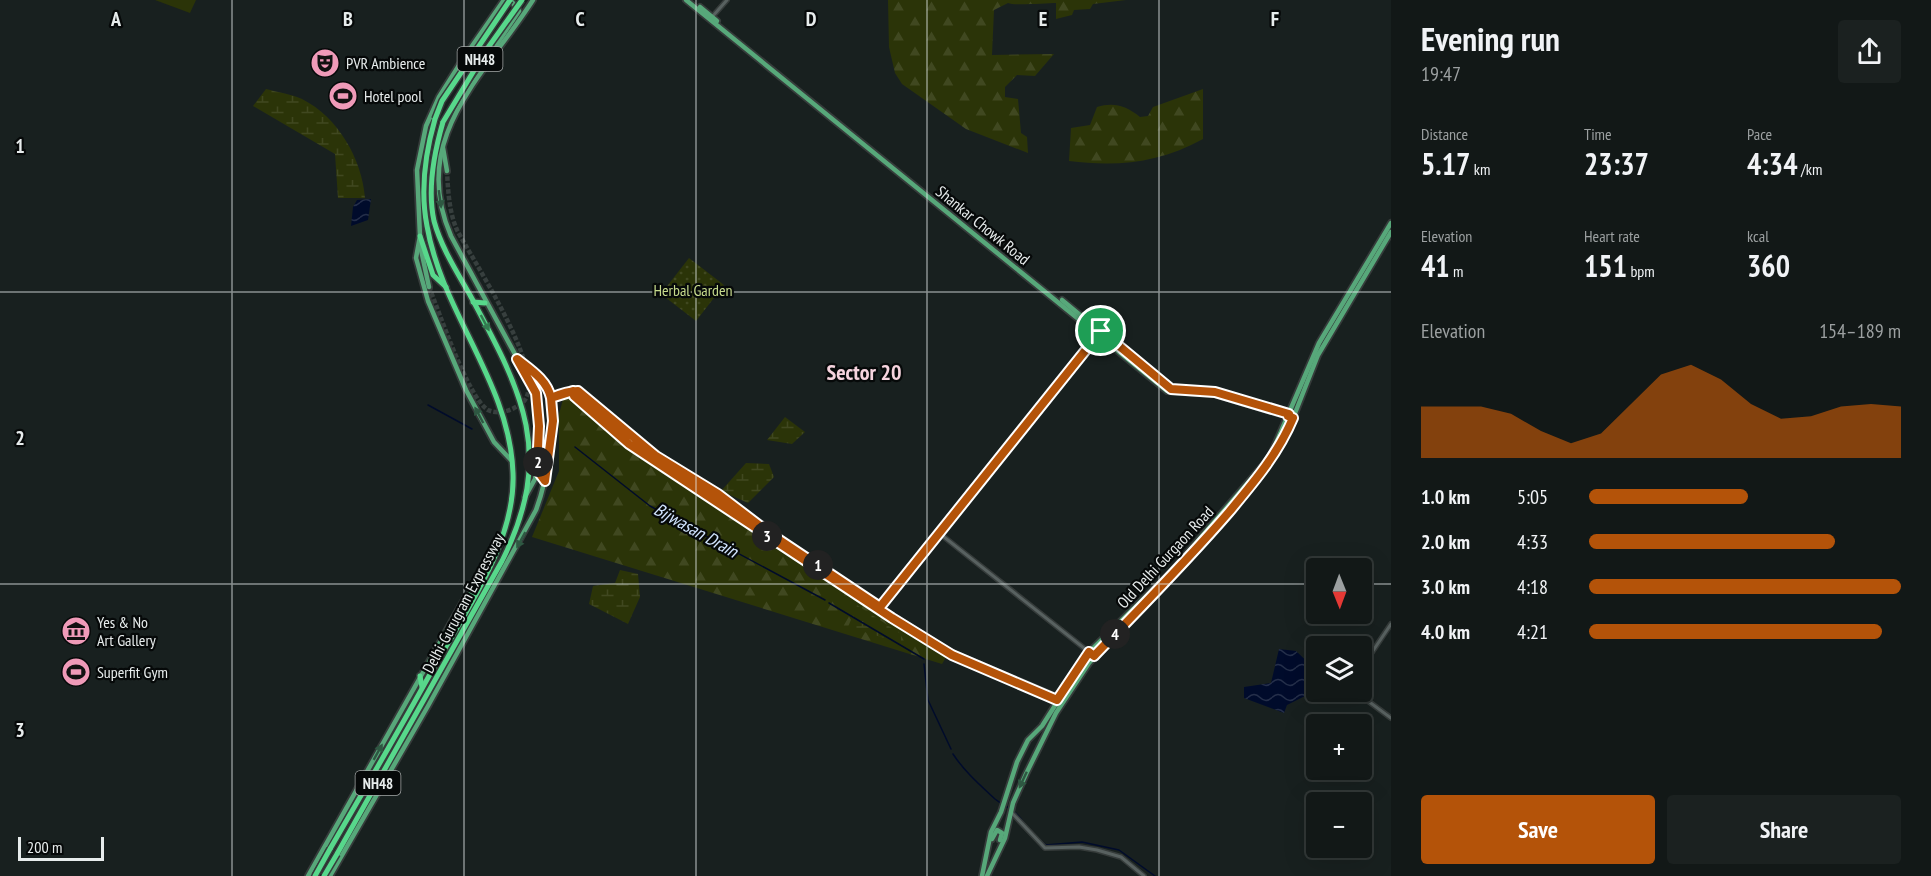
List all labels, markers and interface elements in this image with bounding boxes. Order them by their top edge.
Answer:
text: A [110,6,122,32]
text: B [343,6,353,32]
text: C [575,6,585,32]
text: D [806,6,817,32]
text: E [1039,6,1047,32]
text: F [1271,6,1279,32]
text: Evening run [1421,17,1560,60]
button: share [1838,20,1901,83]
theatre icon: PVR Ambience [309,47,341,79]
road number: NH48 [458,47,502,71]
place label: PVR Ambience [346,53,425,73]
text: 19:47 [1421,61,1461,87]
sports icon: Hotel pool [327,80,359,112]
place label: Hotel pool [364,86,422,106]
text: Distance [1421,124,1468,144]
text: Time [1584,124,1612,144]
text: Pace [1747,124,1772,144]
text: 1 [15,133,25,159]
text: 5.17 [1421,144,1470,183]
text: 23:37 [1584,144,1649,183]
text: 4:34 [1747,144,1798,183]
text: km [1470,159,1490,179]
text: /km [1798,159,1822,179]
street label: Shankar Chowk Road [932,181,1034,269]
one-way arrow [436,189,445,208]
text: Elevation [1421,226,1472,246]
text: Heart rate [1584,226,1640,246]
text: kcal [1747,226,1769,246]
text: 41 [1421,246,1450,285]
text: 151 [1584,246,1627,285]
text: 360 [1747,246,1790,285]
text: m [1450,261,1464,281]
text: bpm [1627,261,1655,281]
park label: Herbal Garden [653,280,733,300]
pin [1075,305,1126,356]
icon: arrive [1084,314,1117,347]
one-way arrow [480,315,490,332]
text: Elevation [1421,318,1485,344]
text: 154–189 m [1819,318,1901,344]
district label: Sector 20 [827,358,901,386]
one-way arrow [474,406,484,423]
text: 2 [15,425,25,451]
pin: 2 [523,447,553,477]
text: 2 [534,452,542,472]
text: 1.0 km [1421,484,1470,510]
text: 5:05 [1517,484,1548,510]
water label: Bijwasan Drain [650,498,743,563]
street label: Old Delhi Gurgaon Road [1112,502,1218,612]
pin: 3 [752,521,782,551]
text: 3 [763,526,771,546]
text: 2.0 km [1421,529,1470,555]
text: 4:33 [1517,529,1548,555]
street label: Delhi-Gurugram Expressway [418,530,508,676]
one-way arrow [516,532,526,549]
pin: 1 [803,550,833,580]
text: 1 [814,555,822,575]
north arrow [1306,558,1372,624]
map controls [1306,558,1372,858]
text: 3.0 km [1421,574,1470,600]
text: 4:18 [1517,574,1548,600]
place label: Yes & No Art Gallery [97,612,156,650]
museum icon: Yes & No Art Gallery [60,615,92,647]
pin: 4 [1100,619,1130,649]
text: 4.0 km [1421,619,1470,645]
text: 4:21 [1517,619,1548,645]
text: 4 [1111,624,1119,644]
button: layers [1306,636,1372,702]
sports icon: Superfit Gym [60,656,92,688]
place label: Superfit Gym [97,662,168,682]
button: + [1306,714,1372,780]
text: 3 [15,717,25,743]
one-way arrow [373,743,383,760]
road number: NH48 [356,771,400,795]
one-way arrow [1019,772,1028,789]
button: − [1306,792,1372,858]
button: Save [1421,795,1655,864]
button: Share [1667,795,1901,864]
scale bar [18,834,104,862]
text: 200 m [27,837,62,857]

